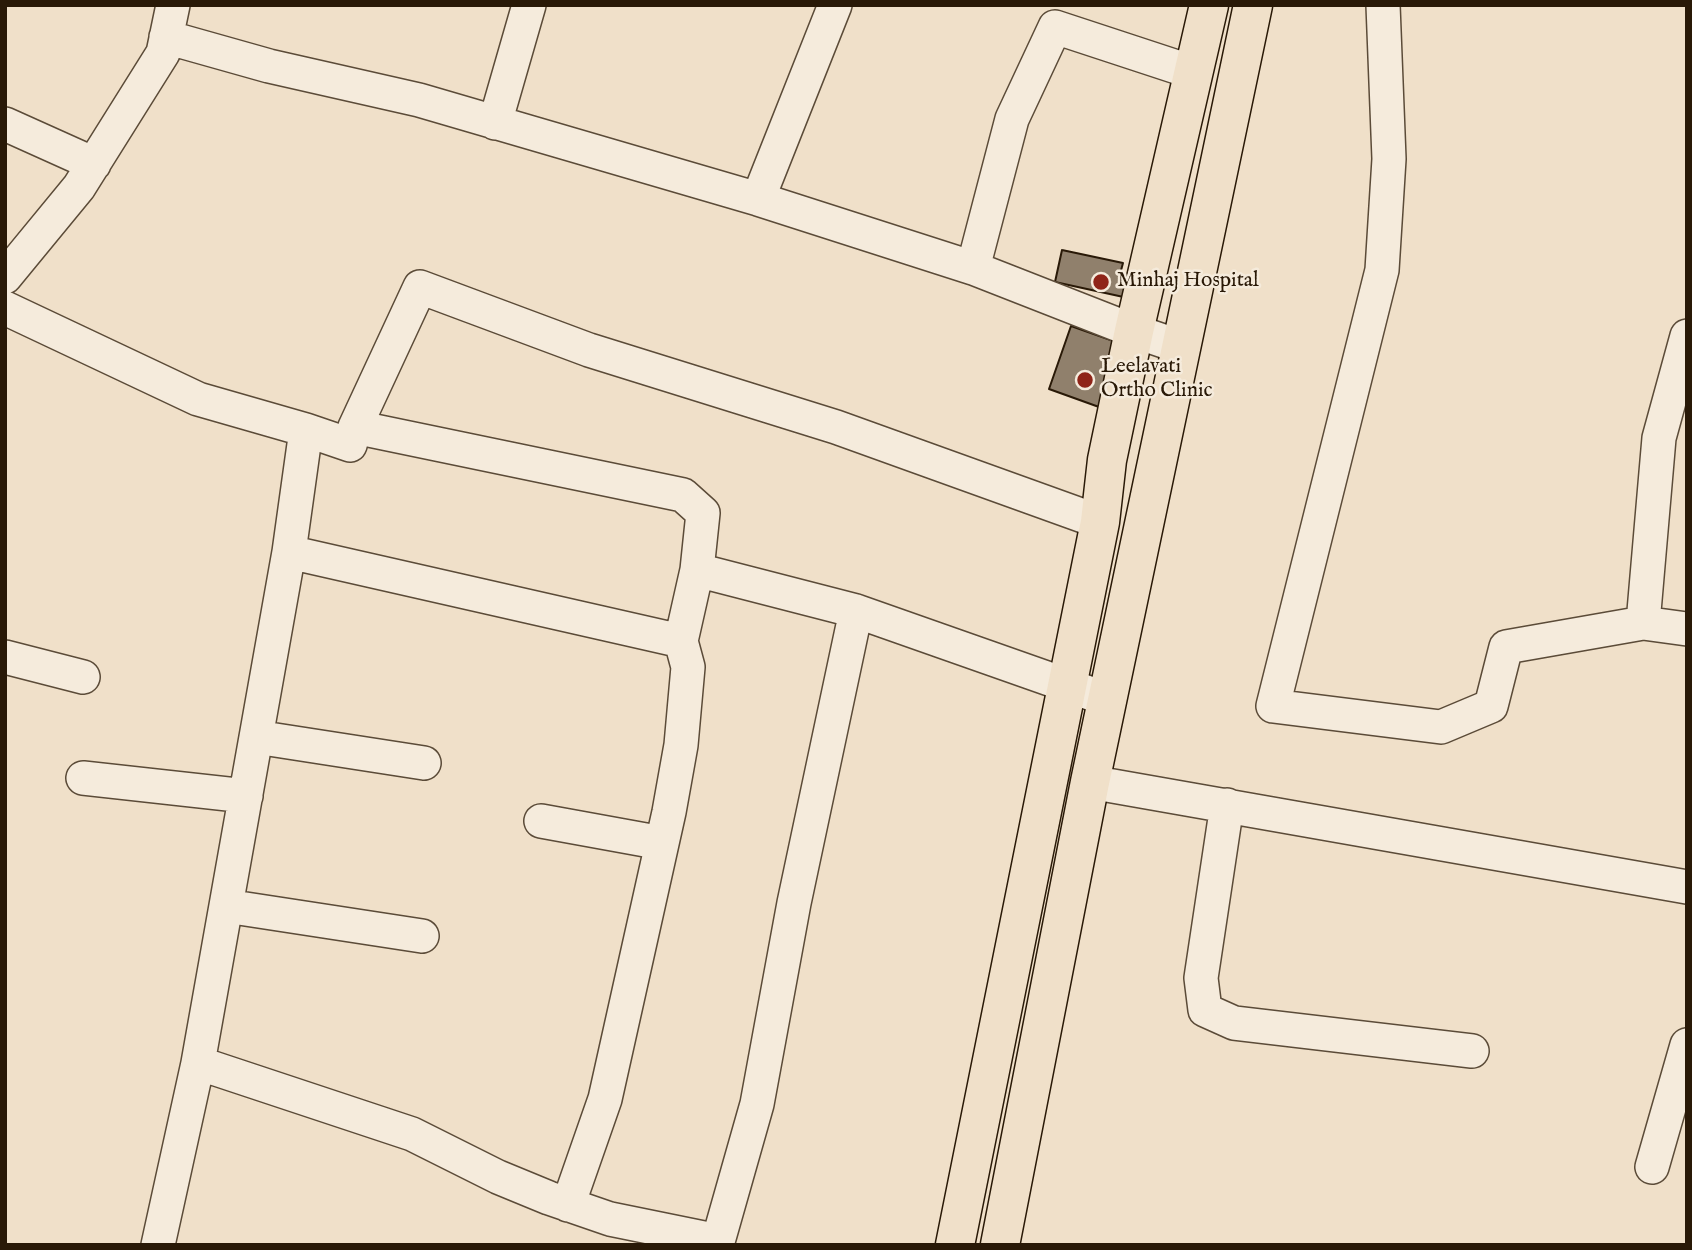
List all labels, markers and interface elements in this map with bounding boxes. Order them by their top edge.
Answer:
place label: Minhaj Hospital [1117,269,1259,295]
marker: Minhaj Hospital [1091,272,1111,292]
place label: Leelavati Ortho Clinic [1101,355,1212,405]
marker: Leelavati Ortho Clinic [1075,370,1095,390]

